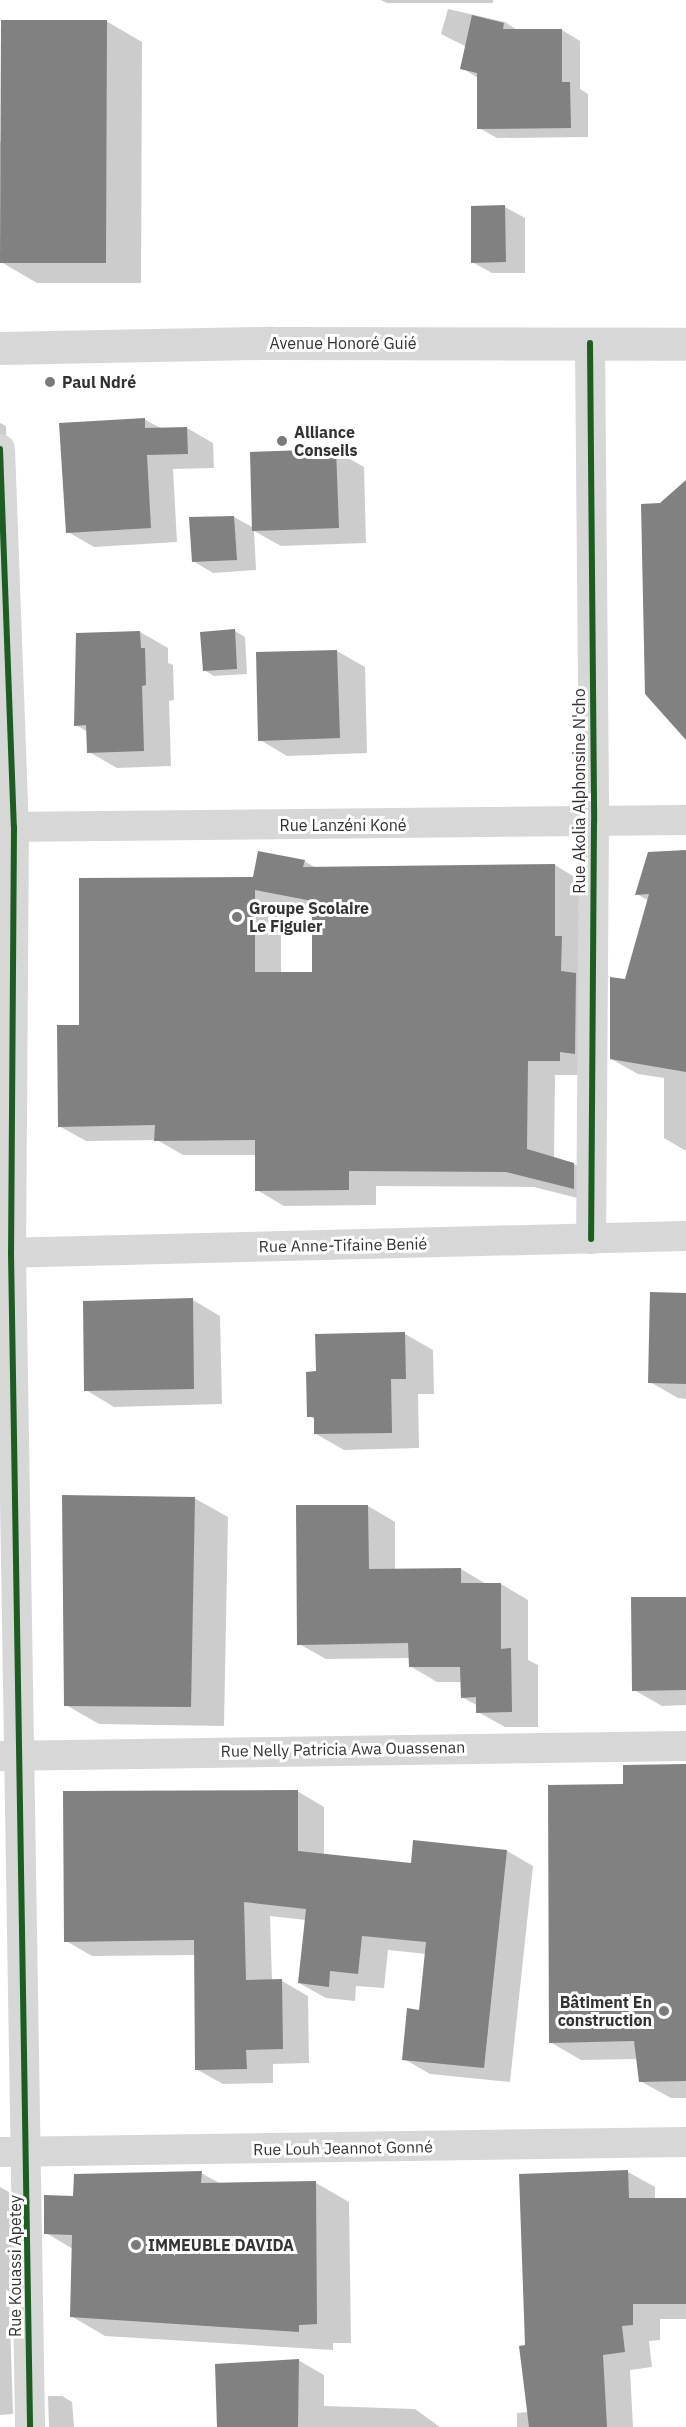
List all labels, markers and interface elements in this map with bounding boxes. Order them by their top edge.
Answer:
street label: Avenue Honoré Guié [270,333,416,353]
place label: Paul Ndré [62,372,136,392]
marker: Paul Ndré [43,375,57,389]
place label: Alliance Conseils [294,422,358,460]
marker: Alliance Conseils [275,434,289,448]
street label: Rue Akolia Alphonsine N'cho [569,688,589,894]
street label: Rue Lanzéni Koné [279,815,407,835]
place label: Groupe Scolaire Le Figuier [249,898,369,936]
marker: Groupe Scolaire Le Figuier [230,910,244,924]
street label: Rue Anne-Tifaine Benié [259,1234,427,1256]
street label: Rue Nelly Patricia Awa Ouassenan [221,1737,465,1761]
place label: Bâtiment En construction [558,1992,652,2030]
marker: Bâtiment En construction [657,2004,671,2018]
street label: Rue Louh Jeannot Gonné [253,2137,433,2159]
street label: Rue Kouassi Apetey [5,2195,25,2337]
place label: IMMEUBLE DAVIDA [148,2235,294,2255]
marker: IMMEUBLE DAVIDA [129,2238,143,2252]

